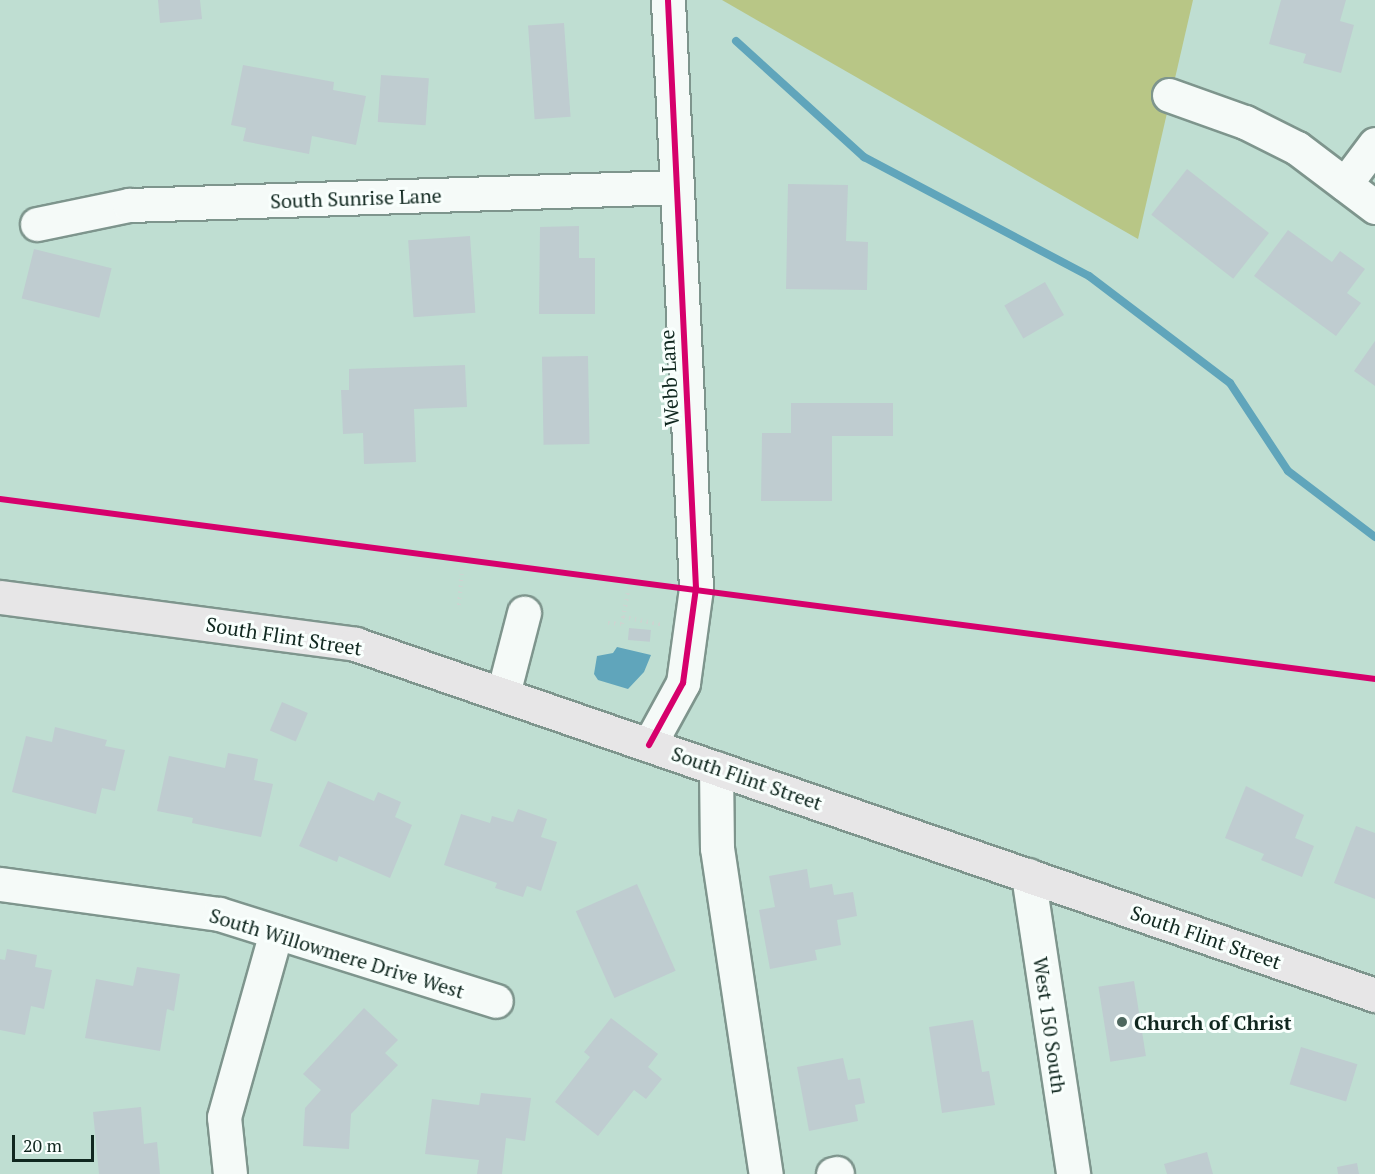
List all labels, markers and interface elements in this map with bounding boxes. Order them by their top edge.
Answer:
street label: South Sunrise Lane [270,183,442,213]
street label: Webb Lane [654,329,684,427]
street label: South Flint Street [204,612,364,660]
street label: South Flint Street [669,741,825,815]
street label: South Flint Street [1128,900,1284,974]
street label: South Willowmere Drive West [207,903,467,1003]
street label: West 150 South [1029,955,1071,1095]
place label: Church of Christ [1134,1010,1292,1034]
marker: Church of Christ [1115,1015,1129,1029]
scale bar [15,1123,98,1161]
text: 20 m [23,1133,62,1157]

